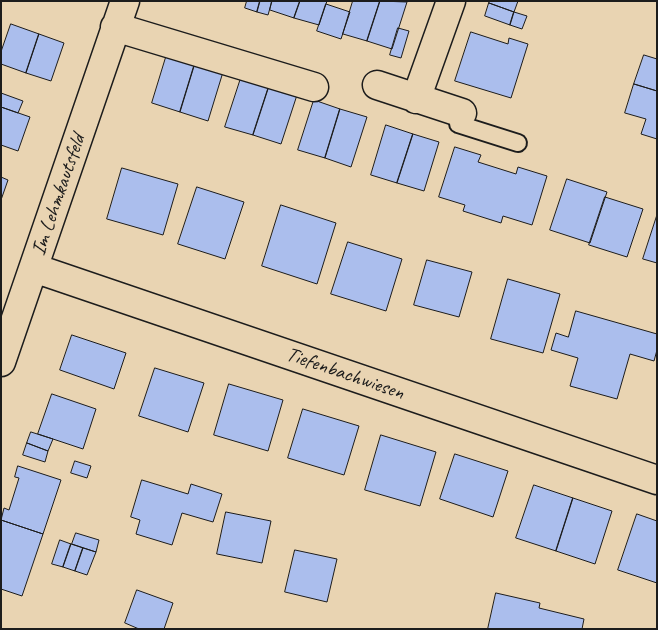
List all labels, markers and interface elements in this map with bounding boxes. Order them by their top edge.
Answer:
street label: Im Lehmkautsfeld [26,131,92,259]
street label: Tiefenbachwiesen [283,342,407,406]

